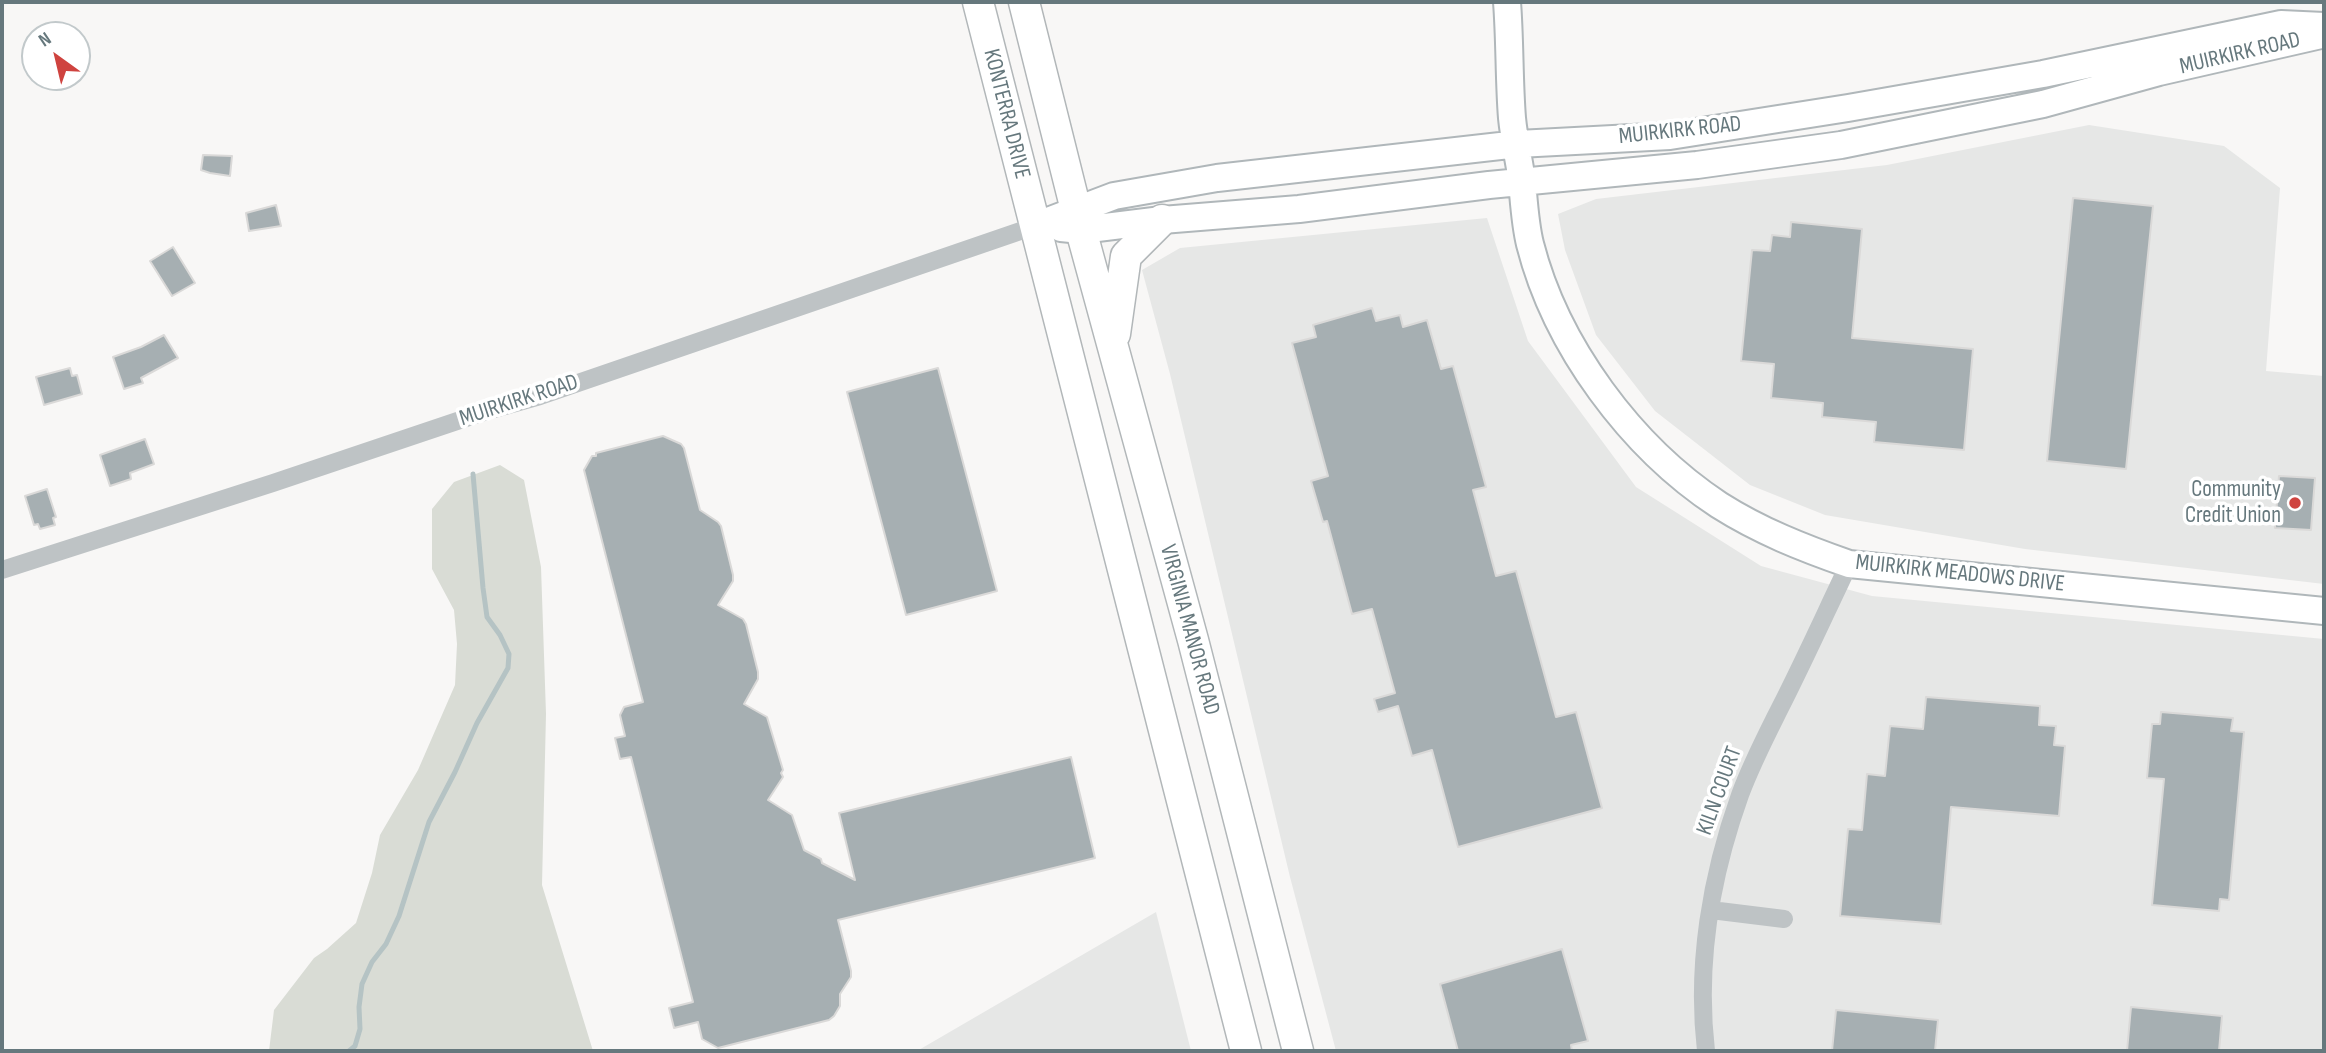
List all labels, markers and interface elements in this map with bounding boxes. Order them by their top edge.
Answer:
north arrow [21,21,91,91]
text: N [34,27,56,52]
street label: MUIRKIRK ROAD [2177,27,2303,81]
street label: KONTERRA DRIVE [977,46,1035,182]
street label: MUIRKIRK ROAD [1617,111,1743,151]
street label: MUIRKIRK ROAD [456,369,582,433]
place label: Community Credit Union [2185,476,2281,530]
marker: Community Credit Union [2287,495,2303,511]
street label: VIRGINIA MANOR ROAD [1153,542,1225,718]
street label: MUIRKIRK MEADOWS DRIVE [1854,549,2066,599]
street label: KILN COURT [1691,743,1749,839]

